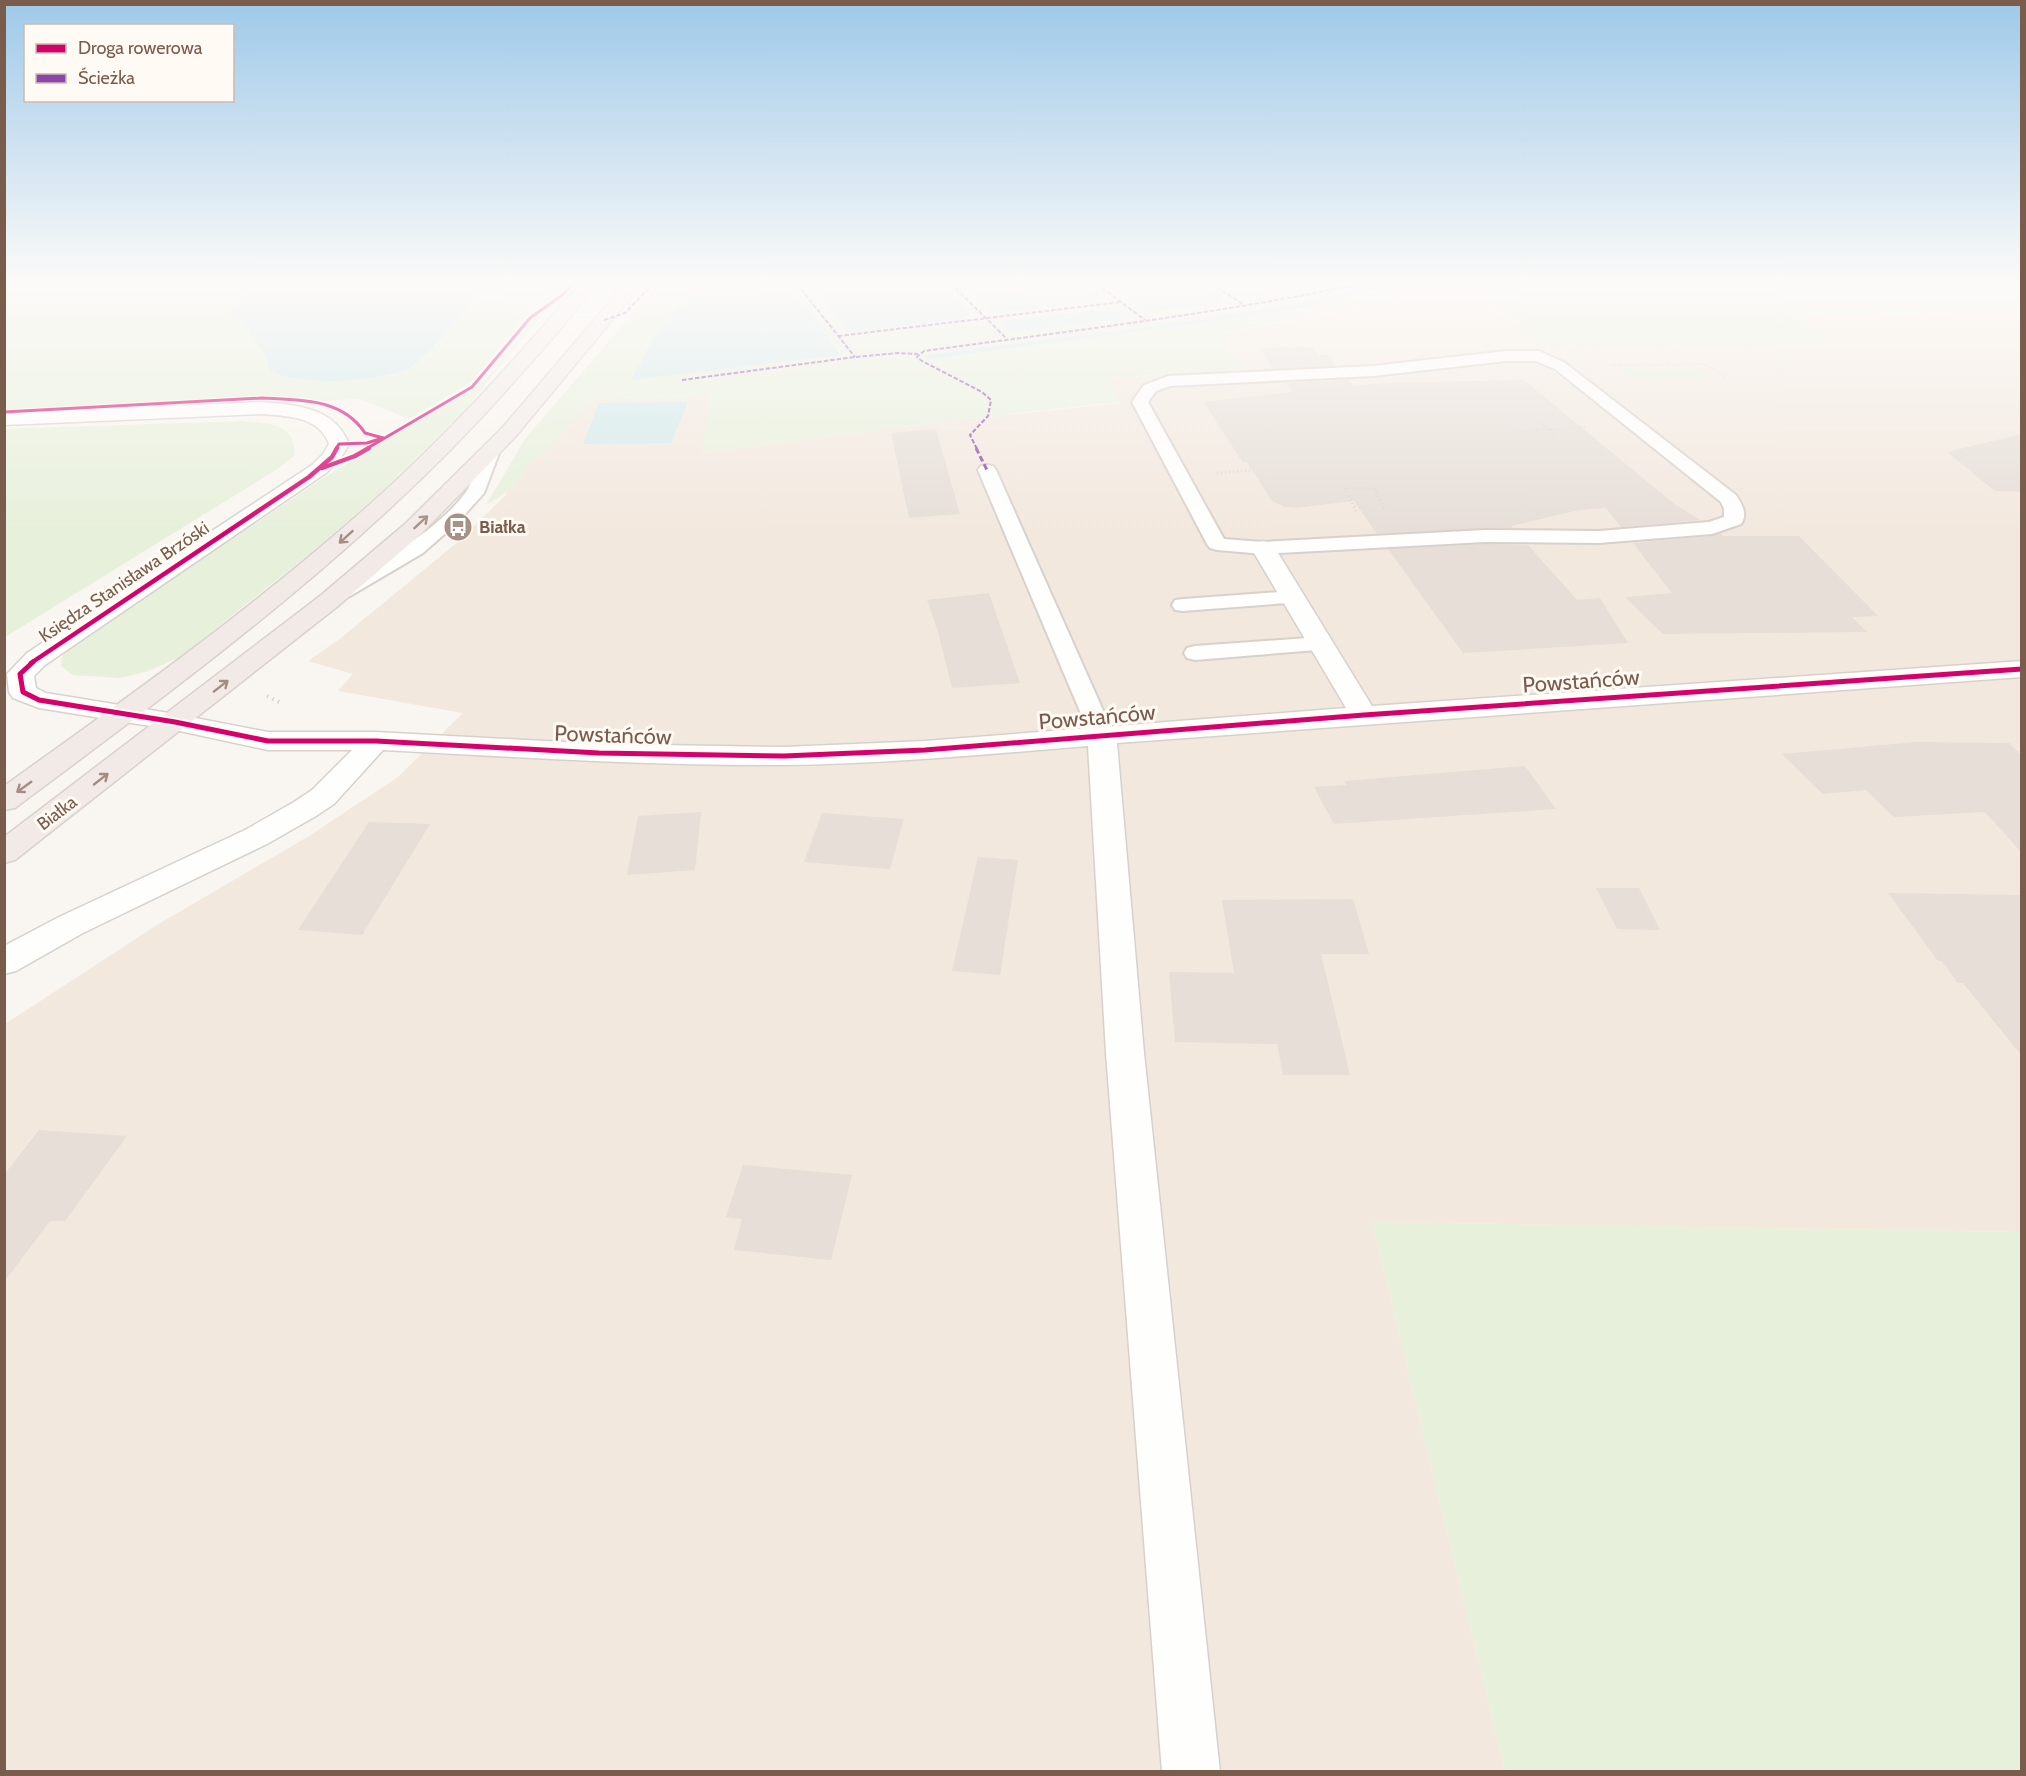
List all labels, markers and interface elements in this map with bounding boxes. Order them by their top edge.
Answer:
legend [24,24,234,102]
text: Droga rowerowa [78,37,203,59]
text: Ścieżka [78,67,135,89]
bus stop icon: Białka [442,511,474,543]
one-way arrow [413,515,428,529]
place label: Białka [479,516,526,538]
street label: Księdza Stanisława Brzóski [35,517,213,647]
one-way arrow [338,530,353,544]
street label: Powstańców [1521,663,1641,699]
one-way arrow [213,679,229,692]
street label: Powstańców [1037,698,1157,736]
street label: Powstańców [554,719,672,751]
one-way arrow [93,773,109,786]
one-way arrow [16,781,32,793]
street label: Białka [33,791,81,835]

